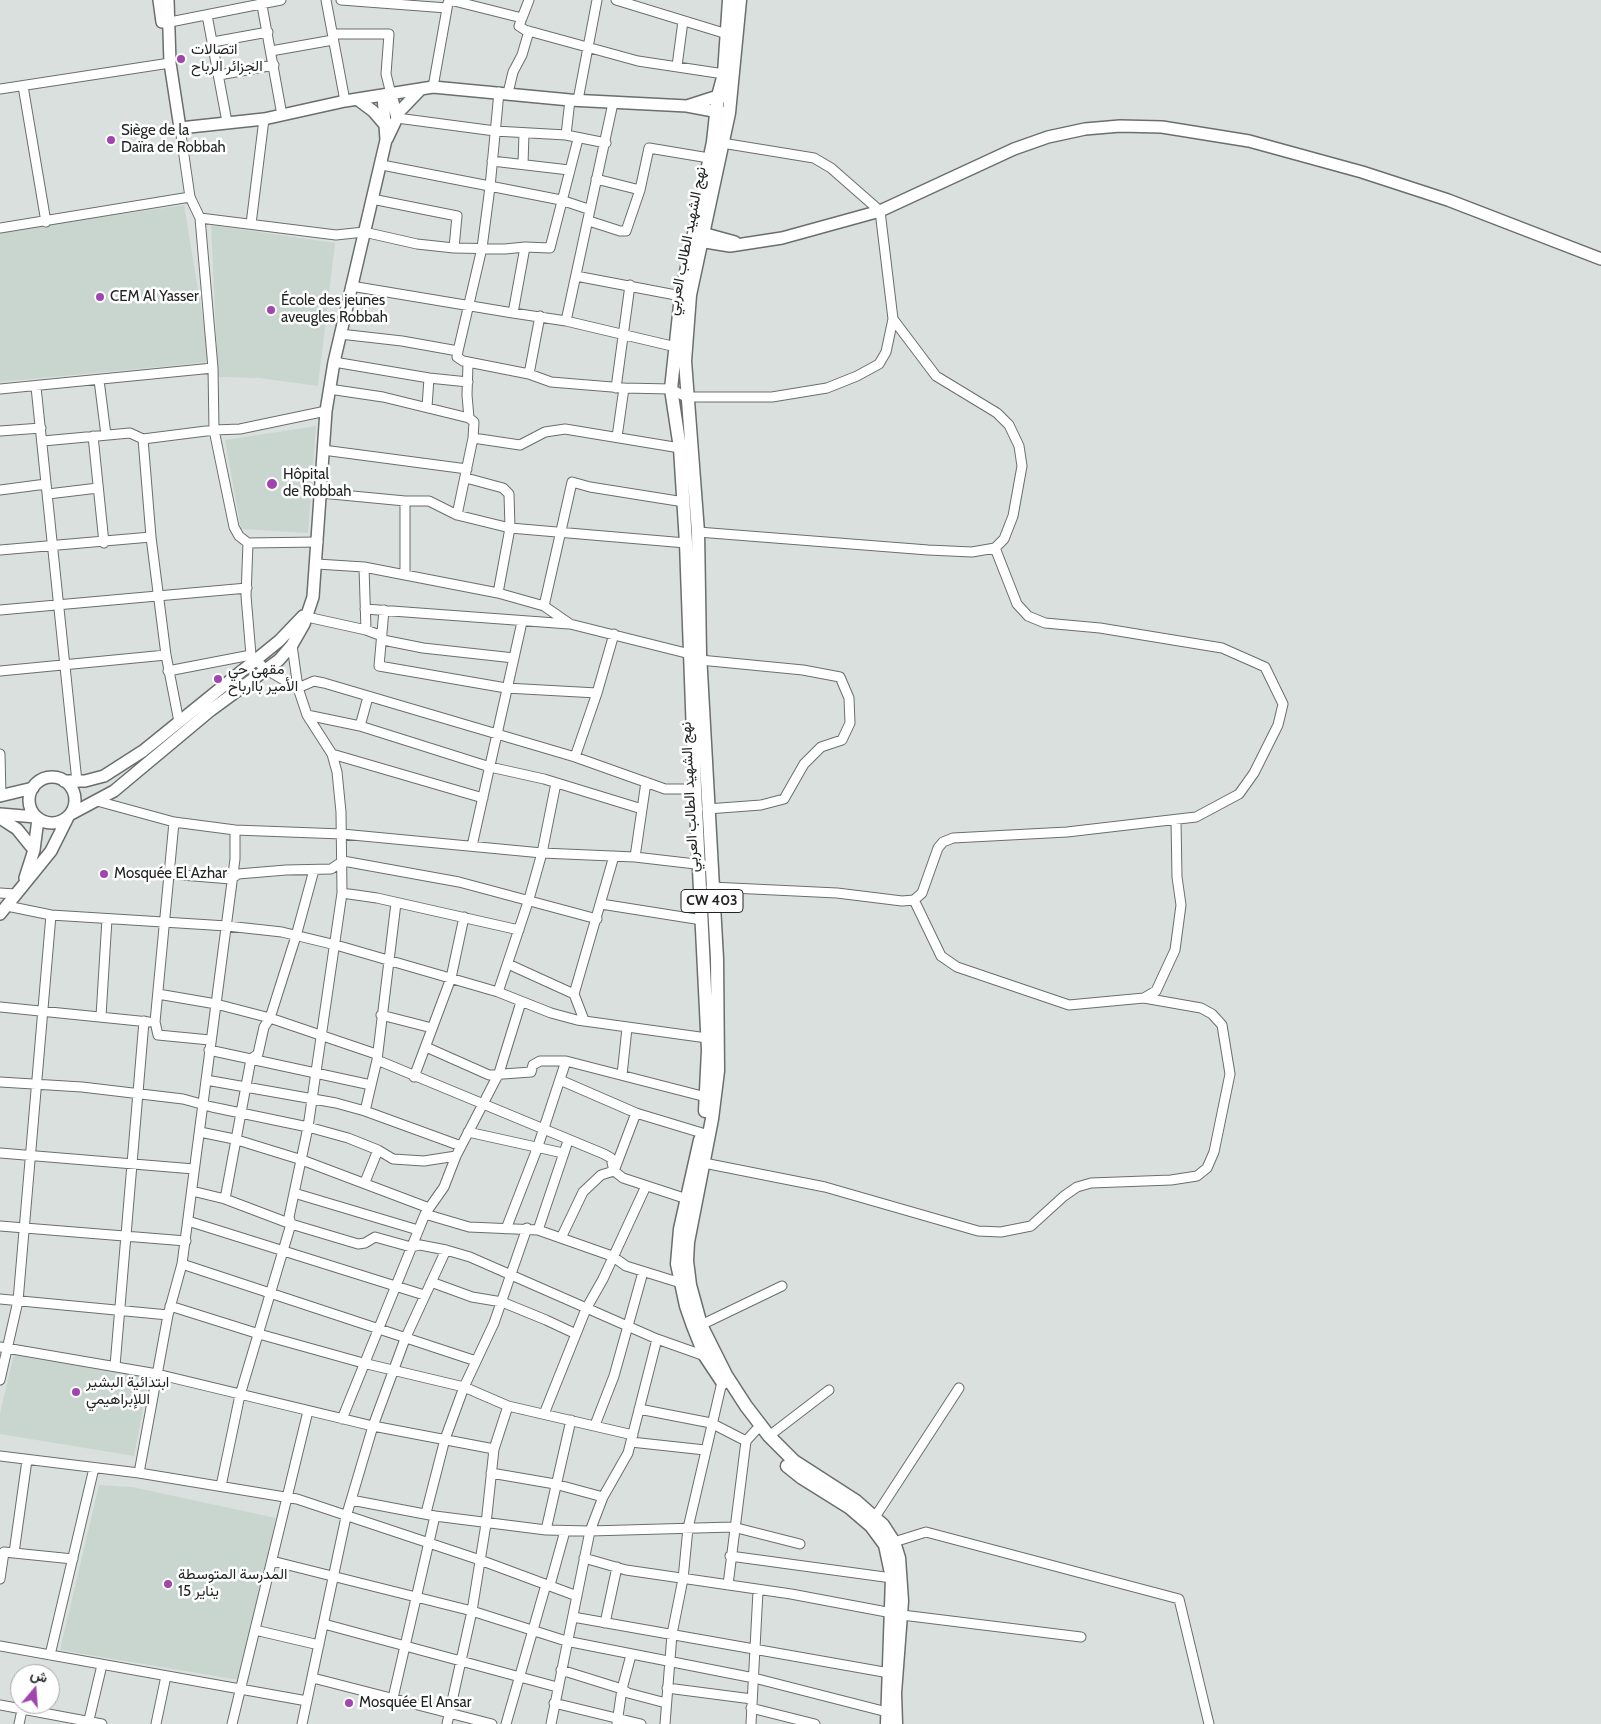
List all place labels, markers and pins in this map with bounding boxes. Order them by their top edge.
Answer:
place label: اتصالات الجزائر الرباح [191,41,263,76]
marker: اتصالات الجزائر الرباح [175,53,187,65]
place label: Siège de la Daïra de Robbah [121,122,226,157]
marker: Siège de la Daïra de Robbah [105,134,117,146]
place label: CEM Al Yasser [110,288,199,306]
marker: CEM Al Yasser [94,291,106,303]
place label: École des jeunes aveugles Robbah [281,292,388,327]
marker: École des jeunes aveugles Robbah [265,304,277,316]
place label: Hôpital de Robbah [283,466,351,501]
marker: Hôpital de Robbah [265,477,279,491]
place label: مقهى حي الأمير باارباح [228,661,298,696]
marker: مقهى حي الأمير باارباح [212,673,224,685]
place label: Mosquée El Azhar [114,865,227,883]
marker: Mosquée El Azhar [98,868,110,880]
place label: ابتدائية البشير اللإبراهيمي [86,1374,169,1409]
marker: ابتدائية البشير اللإبراهيمي [70,1386,82,1398]
place label: المدرسة المتوسطة 15 يناير [178,1566,287,1601]
marker: المدرسة المتوسطة 15 يناير [162,1578,174,1590]
place label: Mosquée El Ansar [359,1694,471,1712]
marker: Mosquée El Ansar [343,1697,355,1709]

